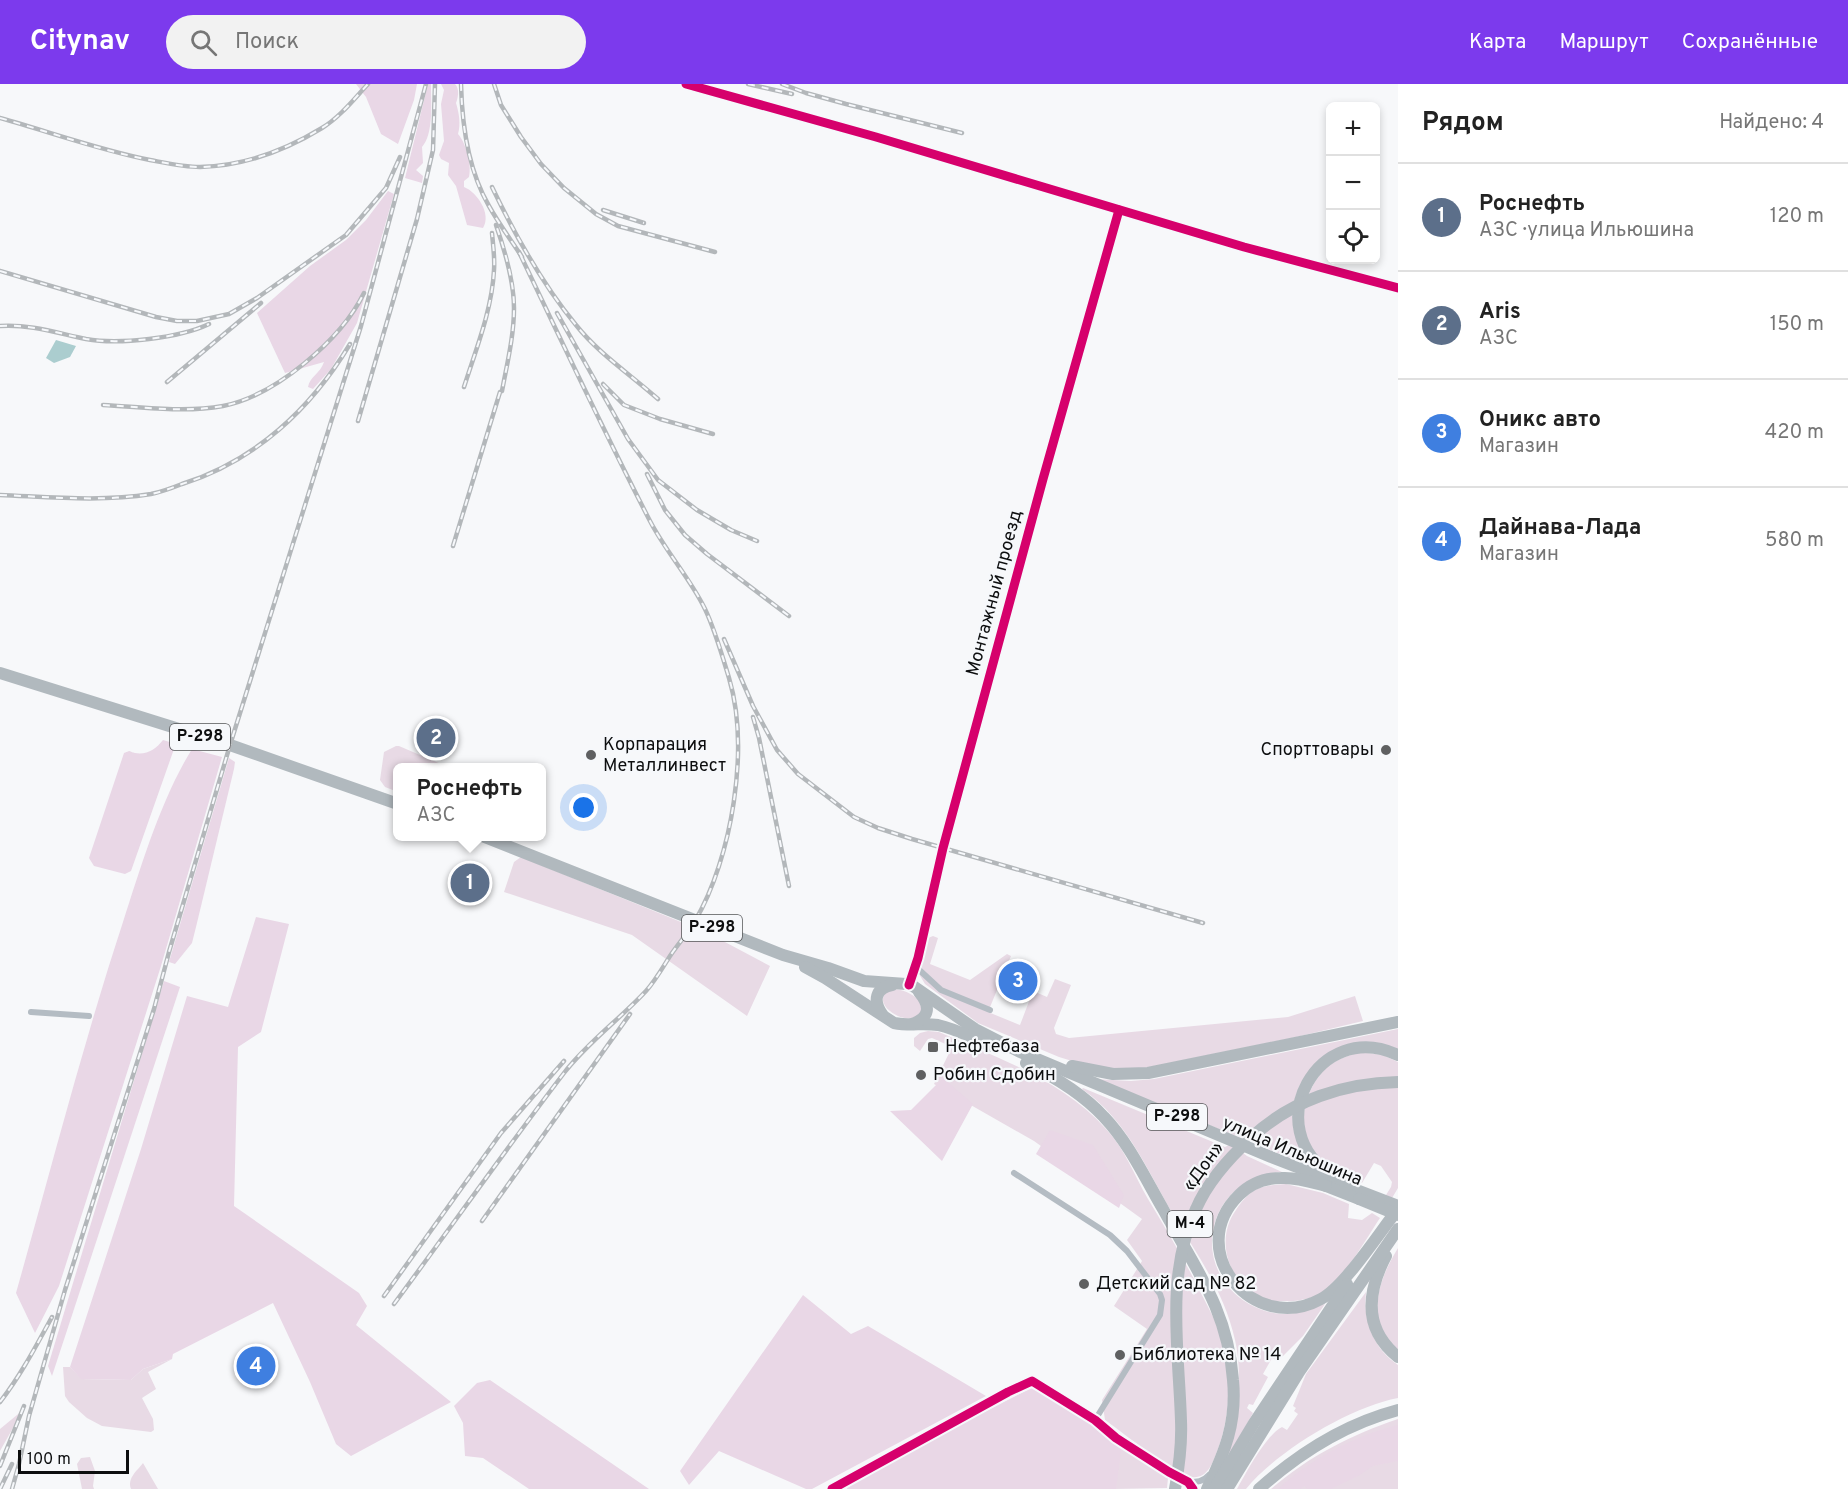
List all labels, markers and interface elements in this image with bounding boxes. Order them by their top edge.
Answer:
search box [166,15,586,69]
text: Citynav [30,24,130,60]
icon: search [187,26,220,59]
text: Поиск [235,29,299,56]
text: Карта [1469,29,1526,56]
text: Маршрут [1559,29,1649,56]
text: Сохранённые [1682,29,1818,56]
map controls [1326,102,1380,264]
button: + [1326,102,1380,156]
text: Рядом [1422,107,1504,140]
text: Найдено: 4 [1719,110,1824,136]
button: − [1326,156,1380,210]
text: Роснефть [1479,191,1585,218]
text: 1 [1438,204,1446,230]
text: 120 m [1770,204,1824,230]
button: locate [1326,210,1380,264]
text: АЗС · улица Ильюшина [1479,218,1694,244]
text: Aris [1479,299,1521,326]
text: 2 [1435,312,1448,338]
text: 150 m [1770,312,1824,338]
text: АЗС [1479,326,1518,352]
text: Оникс авто [1479,407,1601,434]
text: 3 [1436,420,1448,446]
text: 420 m [1765,420,1824,446]
text: Магазин [1479,434,1559,460]
street label: Монтажный проезд [962,507,1028,678]
text: Дайнава-Лада [1479,515,1641,542]
text: 4 [1435,528,1448,554]
text: 580 m [1765,528,1824,554]
text: Магазин [1479,542,1559,568]
pin: 2 [416,716,456,760]
road number: Р-298 [170,724,230,750]
place label: Kорпарация Металлинвест [603,734,726,778]
place label: Спорттовары [1261,739,1374,762]
marker: Спорттовары [1379,743,1393,757]
marker: Kорпарация Металлинвест [584,748,598,762]
popup [393,763,546,841]
text: Роснефть [416,776,523,803]
your location [569,793,598,822]
text: АЗС [416,803,455,829]
pin: 1 [450,860,490,906]
road number: Р-298 [682,915,742,941]
pin: 3 [998,958,1038,1004]
place label: Нефтебаза [945,1036,1039,1059]
marker: Нефтебаза [926,1040,940,1054]
place label: Робин Сдобин [933,1064,1056,1087]
marker: Робин Сдобин [914,1068,928,1082]
road number: Р-298 [1147,1104,1207,1130]
street label: улица Ильюшина [1218,1112,1366,1192]
street label: «Дон» [1179,1138,1229,1196]
road number: М-4 [1168,1211,1212,1237]
place label: Детский сад № 82 [1096,1273,1256,1296]
marker: Детский сад № 82 [1077,1277,1091,1291]
pin: 4 [236,1344,276,1388]
place label: Библиотека № 14 [1132,1344,1281,1367]
marker: Библиотека № 14 [1113,1348,1127,1362]
scale bar [18,1447,129,1474]
text: 100 m [27,1450,71,1470]

